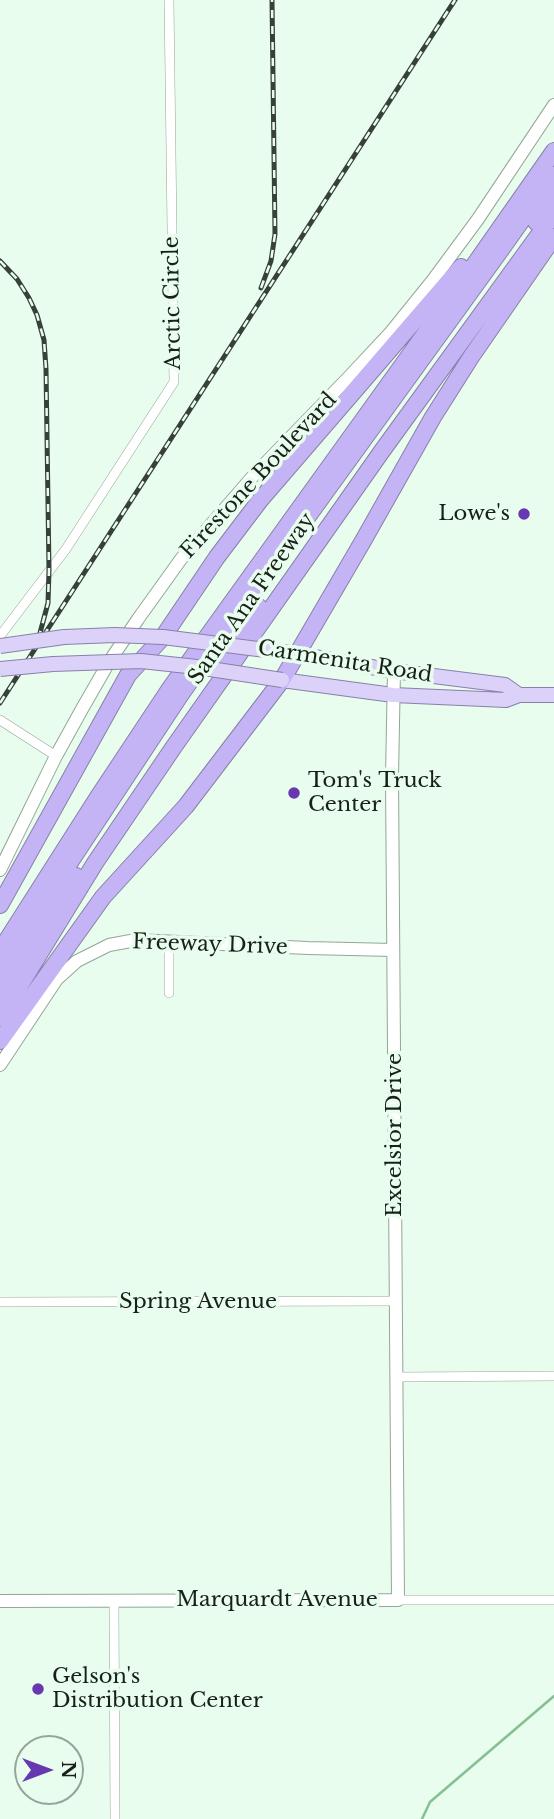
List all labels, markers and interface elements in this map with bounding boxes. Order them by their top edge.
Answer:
street label: Arctic Circle [159,236,187,370]
street label: Firestone Boulevard [176,388,342,564]
place label: Lowe's [438,501,510,527]
marker: Lowe's [516,506,532,522]
street label: Santa Ana Freeway [183,508,321,690]
street label: Carmenita Road [256,636,434,688]
place label: Tom's Truck Center [308,768,442,818]
marker: Tom's Truck Center [286,785,302,801]
street label: Freeway Drive [132,930,288,960]
street label: Excelsior Drive [382,1053,408,1217]
street label: Spring Avenue [119,1289,277,1315]
street label: Marquardt Avenue [176,1587,378,1613]
place label: Gelson's Distribution Center [52,1664,263,1714]
marker: Gelson's Distribution Center [30,1681,46,1697]
north arrow [14,1735,84,1805]
text: N [57,1761,80,1779]

